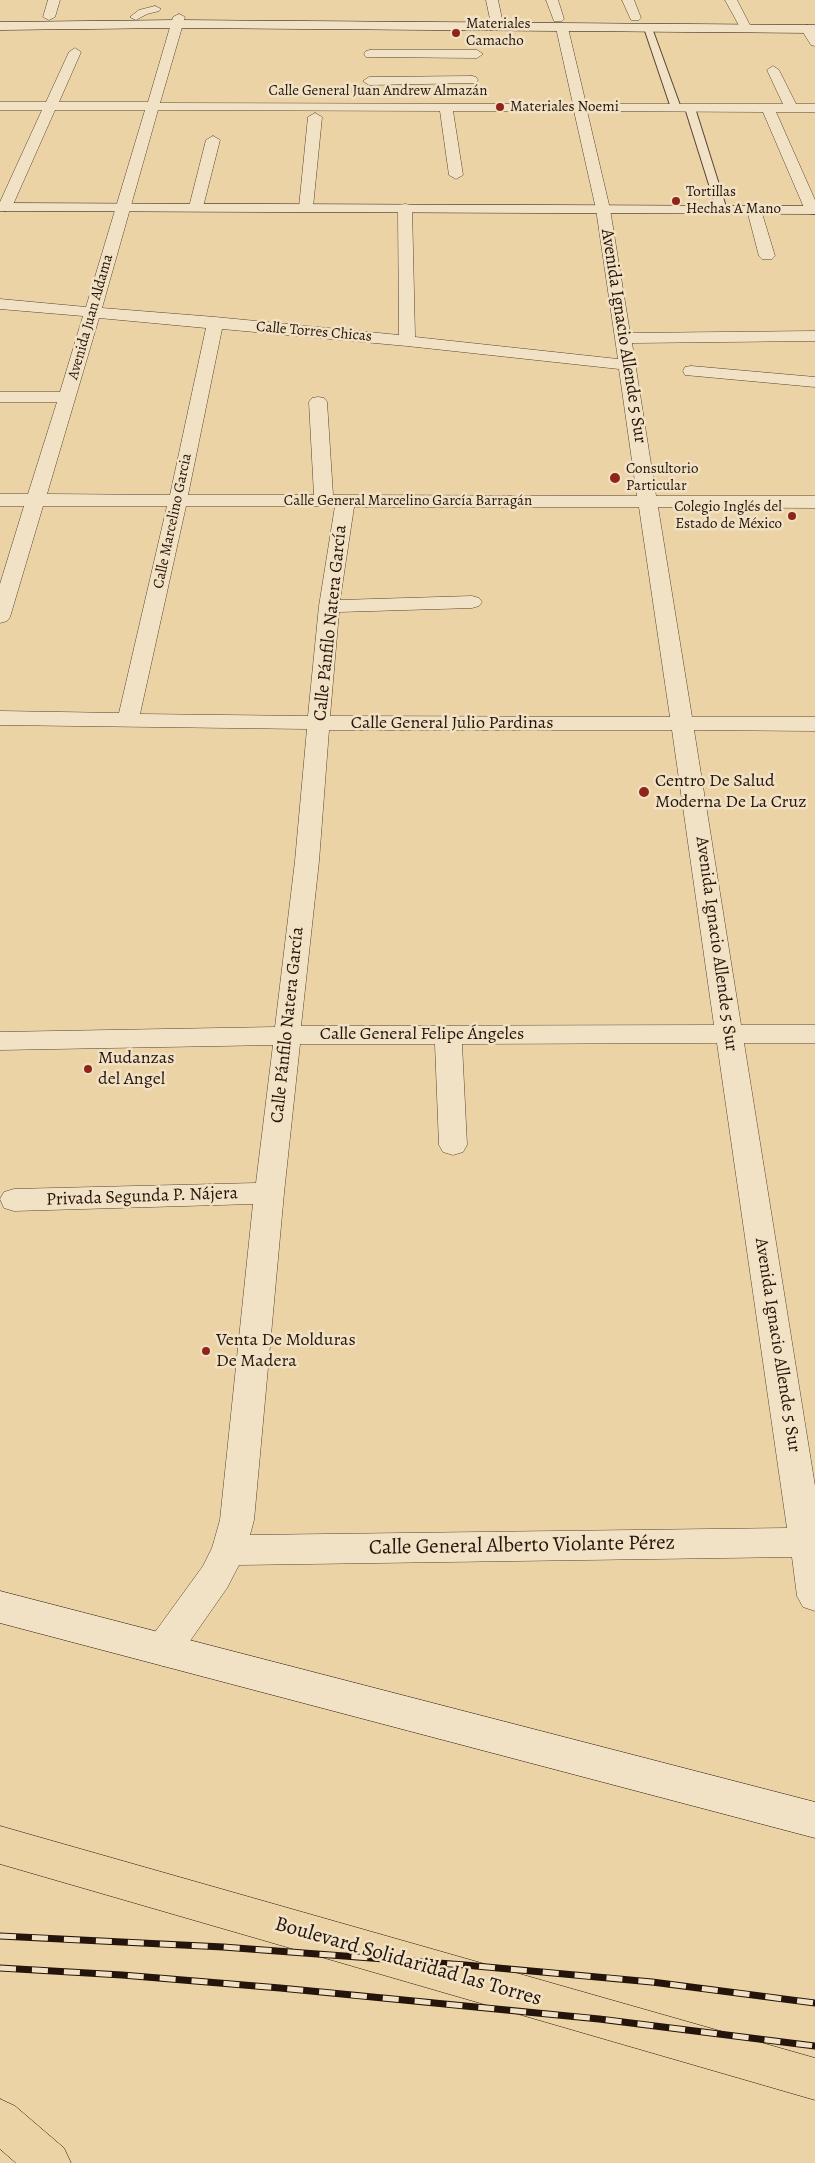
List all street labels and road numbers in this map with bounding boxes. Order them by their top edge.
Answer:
street label: Calle General Juan Andrew Almazán [268,82,488,100]
street label: Avenida Ignacio Allende 5 Sur [595,227,651,445]
street label: Avenida Juan Aldama [65,252,117,382]
street label: Calle Torres Chicas [255,318,373,346]
street label: Calle Marcelino Garcia [150,452,196,590]
street label: Calle General Marcelino García Barragán [284,492,532,510]
street label: Calle Pánfilo Natera García [310,524,352,722]
street label: Calle General Julio Pardinas [351,713,553,735]
street label: Avenida Ignacio Allende 5 Sur [690,835,742,1053]
street label: Calle Pánfilo Natera García [267,926,309,1124]
street label: Calle General Felipe Ángeles [320,1024,524,1046]
street label: Privada Segunda P. Nájera [46,1183,238,1211]
street label: Avenida Ignacio Allende 5 Sur [749,1236,805,1454]
street label: Calle General Alberto Violante Pérez [369,1531,675,1561]
street label: Boulevard Solidaridad las Torres [272,1912,544,2012]

